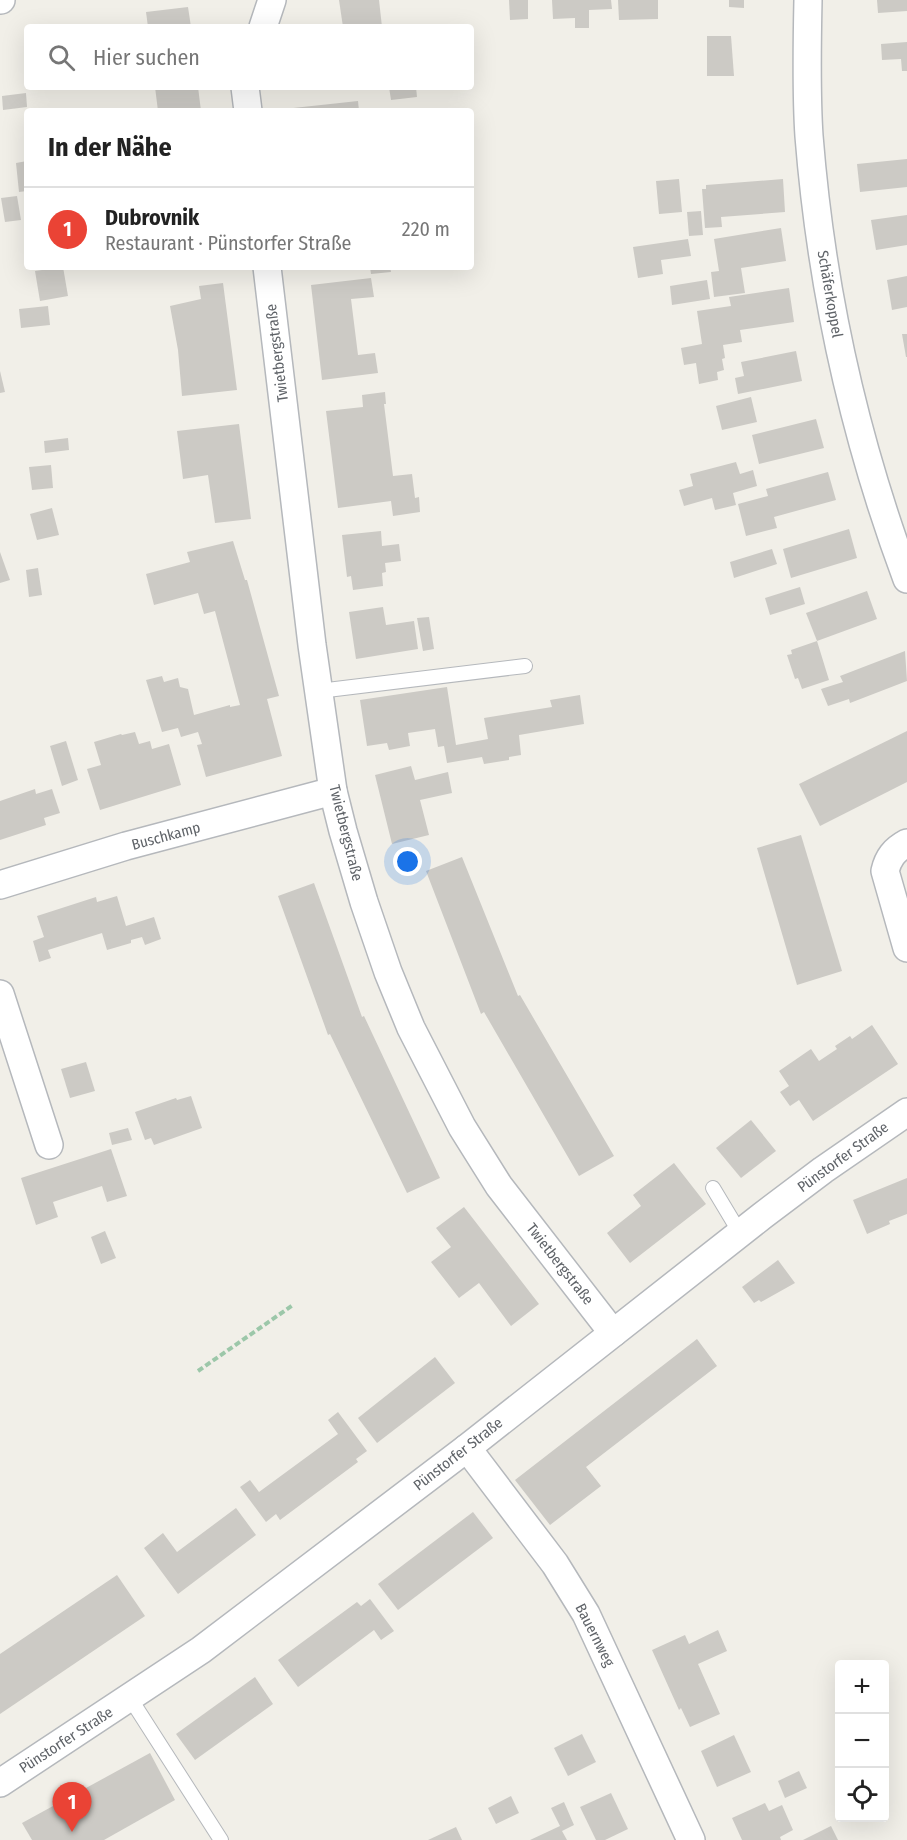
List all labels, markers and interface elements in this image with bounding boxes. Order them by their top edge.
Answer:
search box [24,24,474,90]
icon: search [45,41,78,74]
text: Hier suchen [93,44,200,71]
text: In der Nähe [48,132,172,163]
text: Dubrovnik [105,204,199,231]
text: 1 [63,217,72,241]
text: 220 m [402,217,450,241]
text: Restaurant · Pünstorfer Straße [105,231,352,255]
street label: Schäferkoppel [813,249,847,339]
street label: Twietbergstraße [262,303,292,403]
street label: Twietbergstraße [325,783,367,883]
street label: Buschkamp [130,818,202,854]
your location [393,847,422,876]
street label: Pünstorfer Straße [794,1118,892,1196]
street label: Twietbergstraße [523,1220,597,1308]
street label: Pünstorfer Straße [410,1414,506,1494]
street label: Bauernweg [571,1601,619,1669]
map controls [835,1660,889,1822]
button: + [835,1660,889,1714]
street label: Pünstorfer Straße [16,1703,116,1777]
button: − [835,1714,889,1768]
button: locate [835,1768,889,1822]
pin: 1 [52,1782,92,1832]

